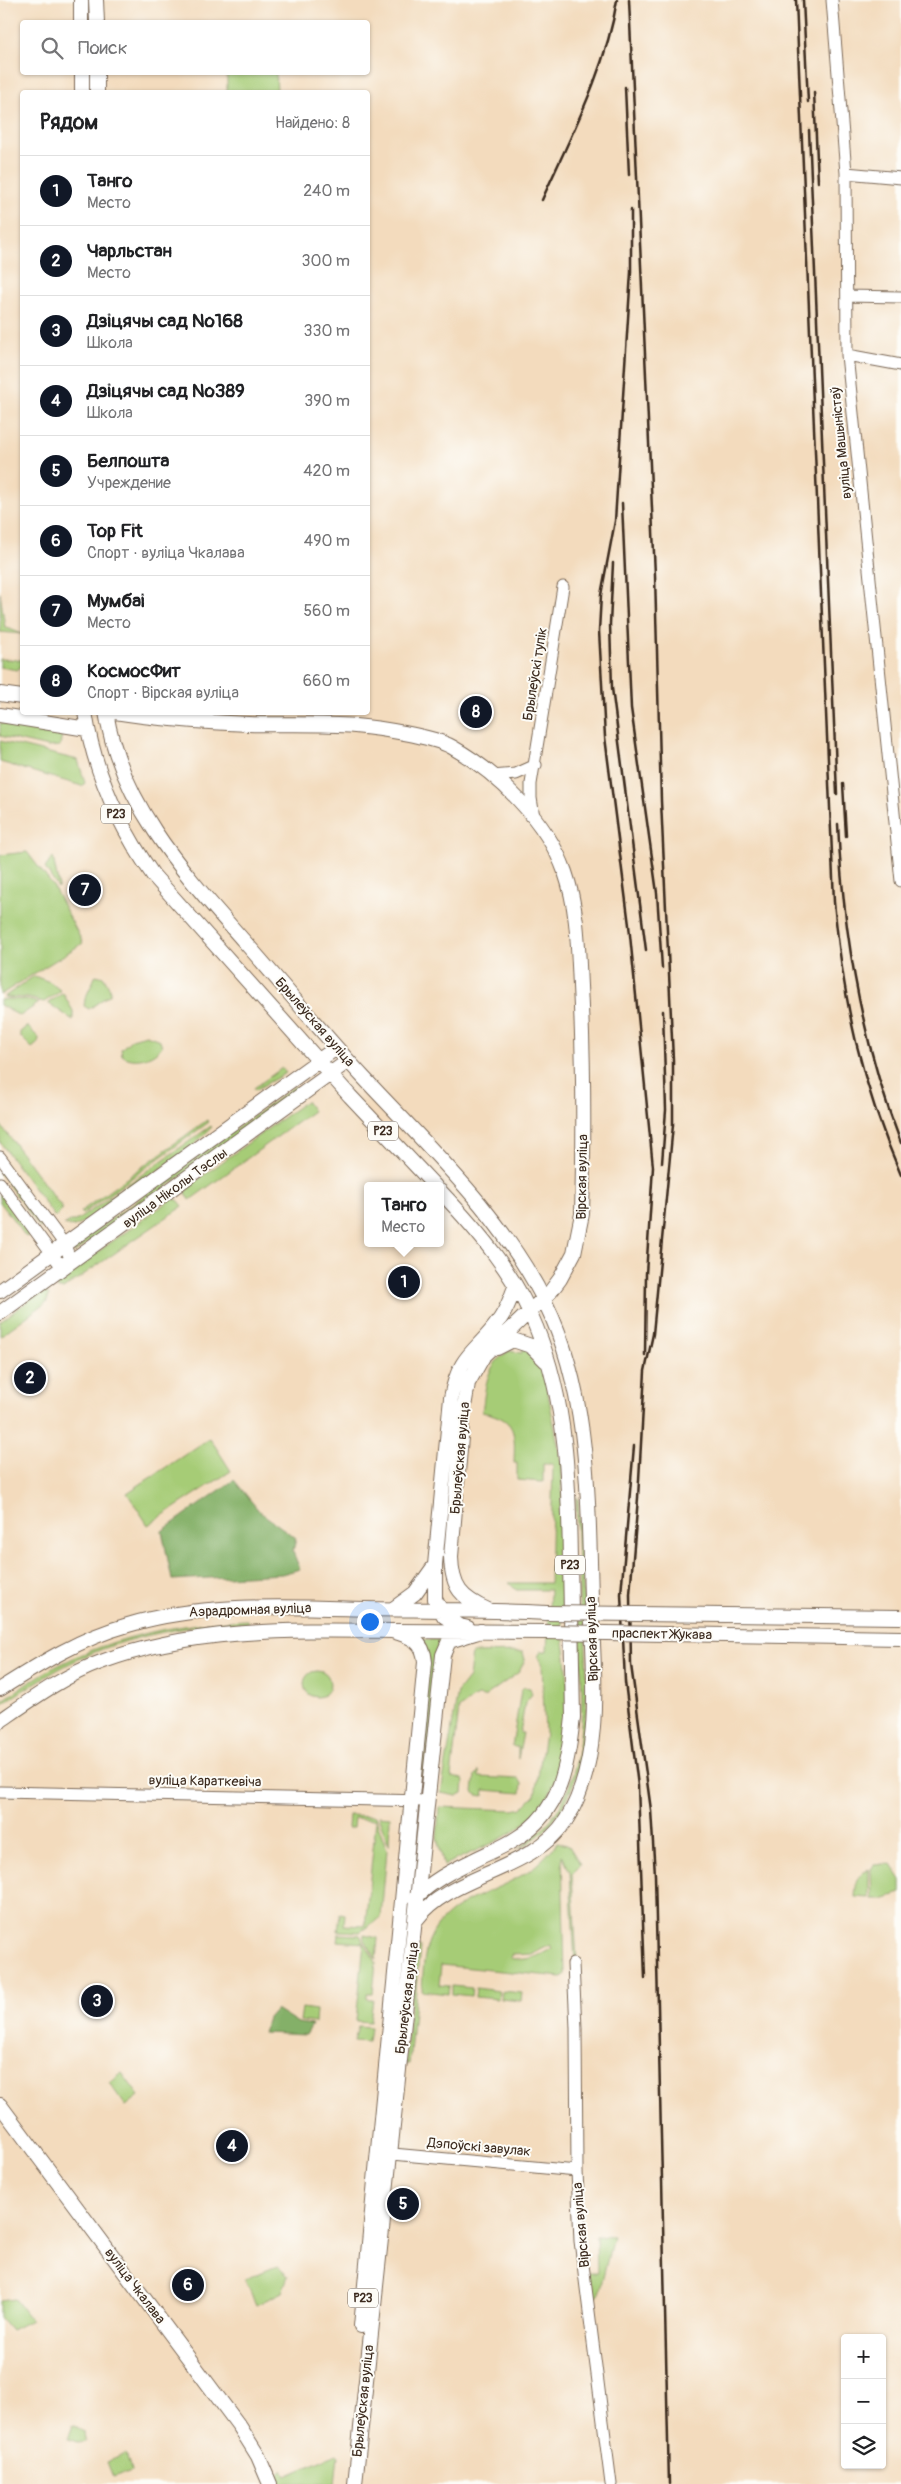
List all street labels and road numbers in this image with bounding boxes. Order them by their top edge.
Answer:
street label: вуліца Машыністаў [827,386,855,500]
street label: Брылеўскі тупік [519,626,551,722]
road number: Р23 [101,804,131,824]
street label: Брылеўская вуліца [272,974,358,1070]
road number: Р23 [368,1122,398,1140]
street label: Вірская вуліца [573,1134,591,1220]
street label: вуліца Ніколы Тэслы [119,1144,231,1232]
street label: Брылеўская вуліца [447,1401,473,1515]
road number: Р23 [555,1556,585,1574]
street label: Вірская вуліца [582,1596,602,1682]
street label: Аэрадромная вуліца [188,1599,312,1621]
street label: праспект Жукава [612,1625,712,1643]
street label: вуліца Караткевіча [148,1772,262,1790]
street label: Брылеўская вуліца [392,1941,422,2055]
street label: Дэпоўскі завулак [426,2134,531,2160]
street label: Вірская вуліца [569,2182,593,2268]
street label: вуліца Чкалава [101,2245,169,2327]
road number: Р23 [348,2288,378,2308]
street label: Брылеўская вуліца [349,2344,377,2458]

